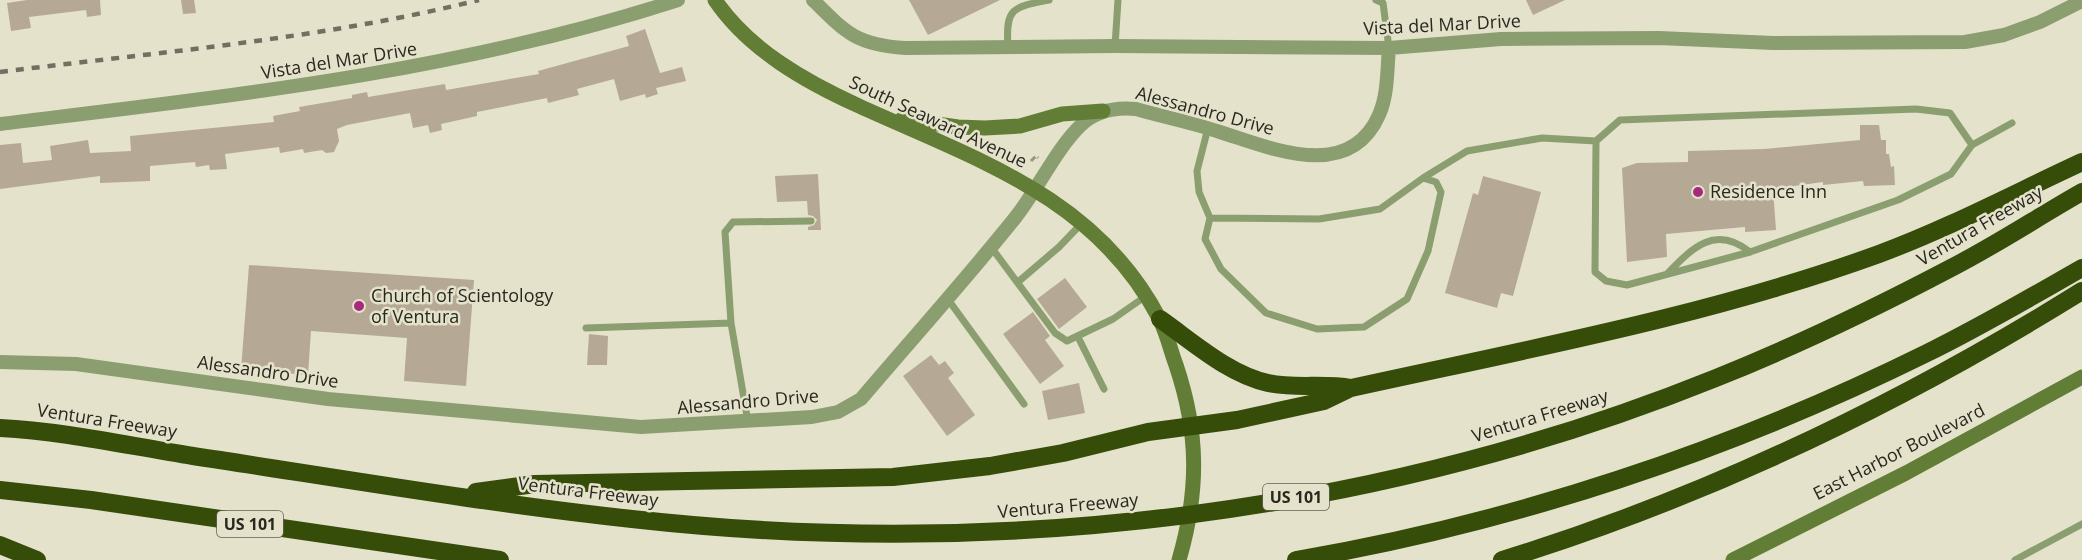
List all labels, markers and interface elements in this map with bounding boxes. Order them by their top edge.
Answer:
street label: Vista del Mar Drive [1363,8,1521,40]
street label: Vista del Mar Drive [259,36,419,84]
street label: South Seaward Avenue [846,69,1031,173]
street label: Alessandro Drive [1133,80,1277,140]
place label: Residence Inn [1710,179,1827,203]
street label: Ventura Freeway [1912,179,2047,271]
marker: Residence Inn [1691,185,1705,199]
place label: Church of Scientology of Ventura [371,283,554,328]
marker: Church of Scientology of Ventura [352,299,366,313]
street label: Alessandro Drive [196,349,340,393]
street label: Alessandro Drive [676,383,820,419]
street label: Ventura Freeway [1469,383,1612,447]
street label: Ventura Freeway [36,397,180,443]
street label: East Harbor Boulevard [1809,397,1989,505]
street label: Ventura Freeway [517,470,661,512]
road number: US 101 [1263,484,1329,510]
street label: Ventura Freeway [997,487,1140,523]
road number: US 101 [217,511,283,537]

